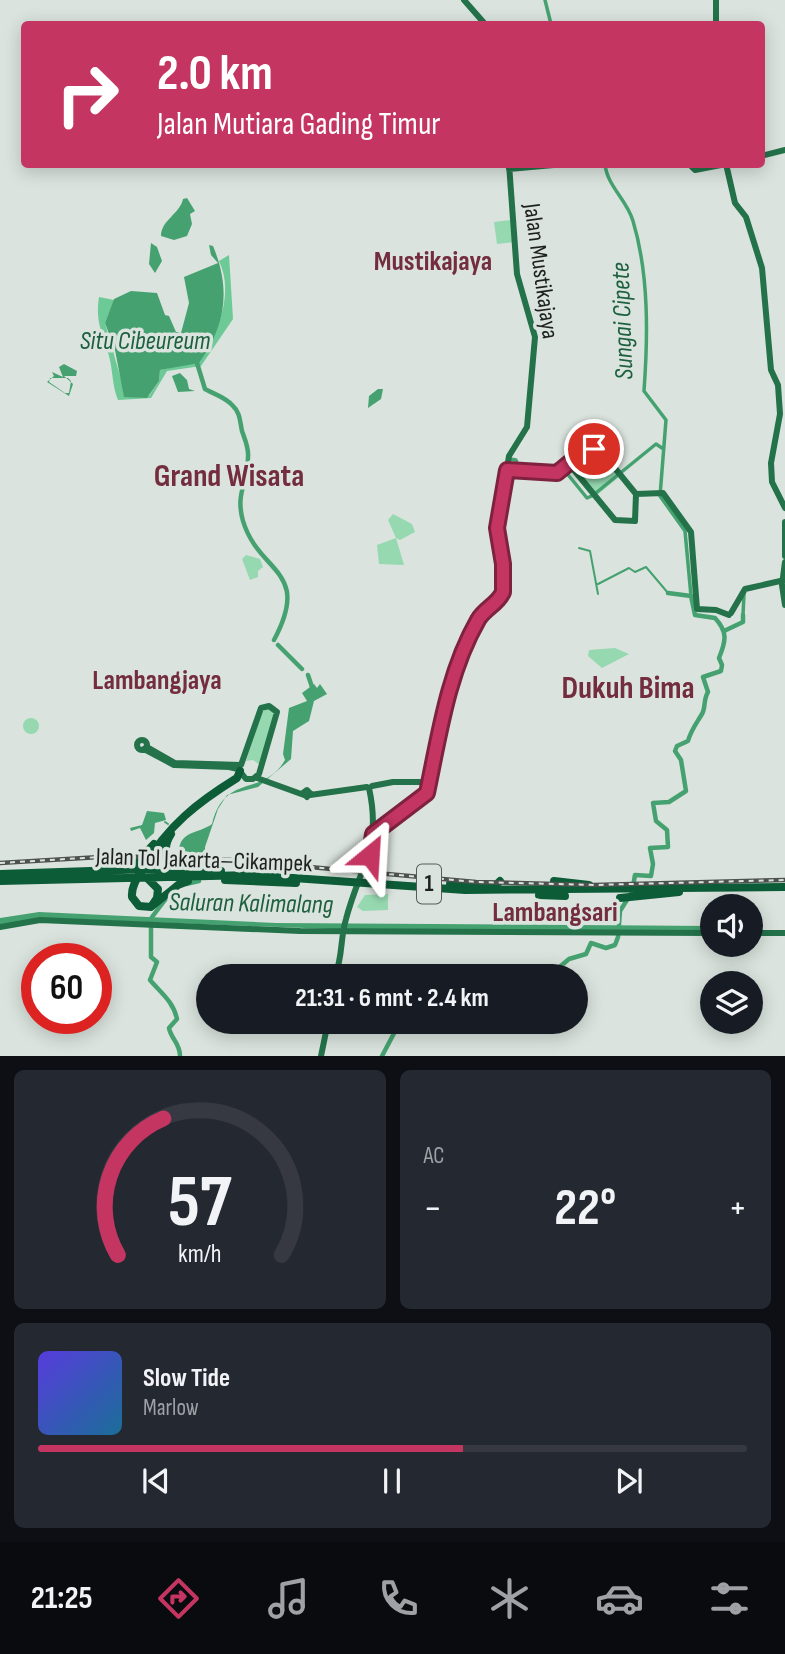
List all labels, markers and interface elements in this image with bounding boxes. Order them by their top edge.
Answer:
text: 2.0 km [157,45,273,104]
icon: right [42,49,133,140]
text: Jalan Mutiara Gading Timur [157,105,440,144]
street label: Jalan Mustikajaya [517,200,565,341]
district label: Mustikajaya [374,245,492,278]
water label: Sungai Cipete [605,262,641,380]
water label: Situ Cibeureum [80,326,210,357]
pin [564,419,624,479]
icon: arrive [575,430,613,468]
district label: Grand Wisata [154,457,304,496]
district label: Lambangjaya [92,664,222,697]
district label: Dukuh Bima [561,669,695,708]
position arrow [333,818,407,892]
street label: Jalan Tol Jakarta–Cikampek [94,842,313,878]
road number: 1 [417,864,441,904]
water label: Saluran Kalimalang [169,887,334,921]
map controls [700,894,763,1034]
button: sound [700,894,763,957]
district label: Lambangsari [492,896,618,929]
speed limit sign: 60 [21,943,112,1034]
button: layers [700,971,763,1034]
text: 21:31 · 6 mnt · 2.4 km [295,983,489,1014]
text: AC [424,1142,444,1170]
text: 57 [168,1160,232,1248]
text: 22° [554,1177,616,1240]
text: − [424,1186,442,1231]
text: + [728,1186,747,1231]
text: km/h [178,1239,221,1270]
text: Slow Tide [143,1363,230,1394]
text: Marlow [143,1394,199,1422]
icon: previous [137,1462,175,1500]
icon: pause [373,1462,411,1500]
icon: next [610,1462,648,1500]
icon: directions [154,1574,203,1623]
icon: music [264,1574,313,1623]
icon: phone [374,1574,423,1623]
icon: climate [485,1574,534,1623]
icon: car [595,1574,644,1623]
icon: filters [705,1574,754,1623]
text: 21:25 [31,1579,92,1618]

